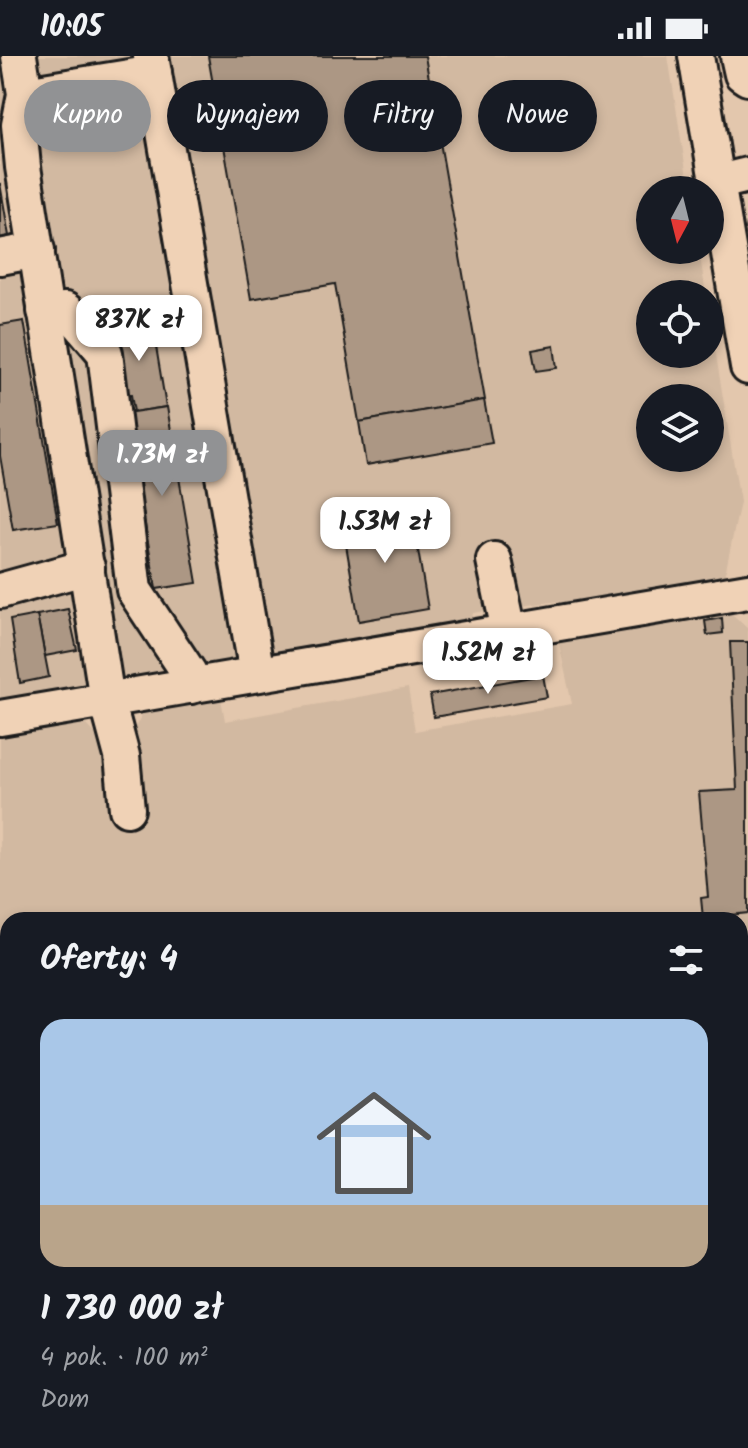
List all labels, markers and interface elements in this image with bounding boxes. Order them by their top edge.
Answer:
text: 10:05 [40,4,102,52]
chip: Kupno [24,80,151,152]
chip: Wynajem [167,80,328,152]
chip: Filtry [344,80,462,152]
chip: Nowe [478,80,597,152]
north arrow [636,176,724,264]
map controls [636,176,724,472]
button: locate [636,280,724,368]
pin: 837K zł [65,295,213,363]
text: 837K zł [94,300,184,342]
button: layers [636,384,724,472]
pin: 1.73M zł [79,430,245,498]
text: 1.73M zł [116,435,208,477]
pin: 1.53M zł [302,497,468,565]
text: 1.53M zł [338,502,432,544]
pin: 1.52M zł [405,628,571,696]
text: 1.52M zł [441,633,535,675]
text: Oferty: 4 [40,933,178,987]
icon: filters [664,938,708,982]
icon: home [302,1071,446,1215]
text: 1 730 000 zł [40,1283,223,1337]
text: 4 pok. · 100 m² [40,1337,208,1379]
text: Dom [40,1379,89,1421]

